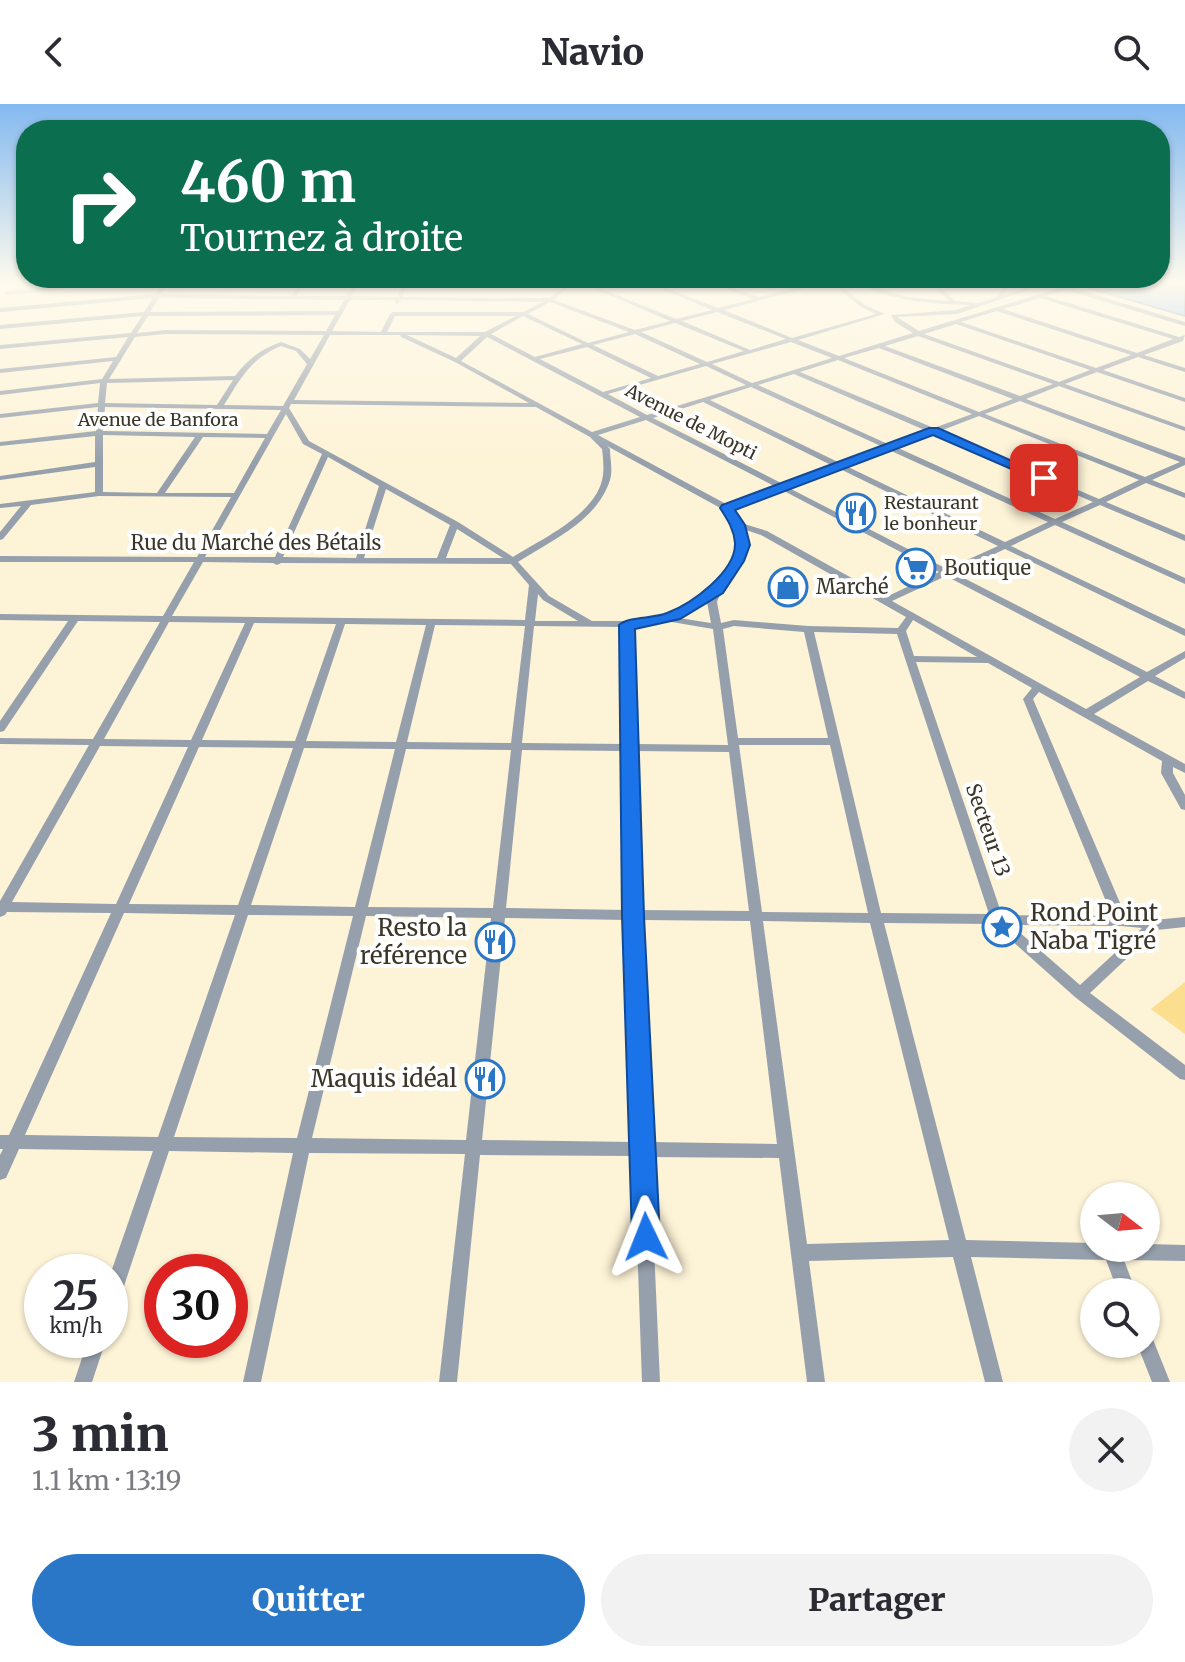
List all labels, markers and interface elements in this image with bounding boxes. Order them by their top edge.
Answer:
icon: back [32,30,76,74]
text: Navio [541,30,644,75]
icon: search [1109,30,1153,74]
text: 460 m [180,147,356,217]
icon: right [48,152,152,256]
text: Tournez à droite [180,216,463,261]
street label: Avenue de Mopti [621,378,761,465]
street label: Avenue de Banfora [77,408,239,431]
pin [1010,444,1078,512]
icon: arrive [1022,456,1066,500]
place label: Restaurant le bonheur [884,491,979,535]
restaurant icon: Restaurant le bonheur [835,492,877,534]
street label: Rue du Marché des Bétails [131,530,381,555]
supermarket icon: Boutique [895,547,937,589]
place label: Boutique [944,555,1031,580]
shop icon: Marché [767,566,809,608]
place label: Marché [816,574,888,599]
street label: Secteur 13 [961,780,1016,880]
place label: Rond Point Naba Tigré [1030,897,1159,956]
place icon: Rond Point Naba Tigré [981,906,1023,948]
place label: Resto la référence [360,912,467,971]
restaurant icon: Resto la référence [474,921,516,963]
restaurant icon: Maquis idéal [464,1058,506,1100]
place label: Maquis idéal [311,1063,457,1094]
north arrow [1080,1182,1160,1262]
map controls [1080,1182,1160,1358]
position arrow [604,1195,688,1279]
speed limit sign: 30 [144,1254,248,1358]
text: 25 [53,1271,99,1321]
button: search [1080,1278,1160,1358]
text: km/h [50,1313,102,1338]
text: 3 min [32,1404,169,1464]
button: close [1069,1408,1153,1492]
text: 1.1 km · 13:19 [32,1464,181,1497]
button: Quitter [32,1554,585,1646]
button: Partager [601,1554,1153,1646]

